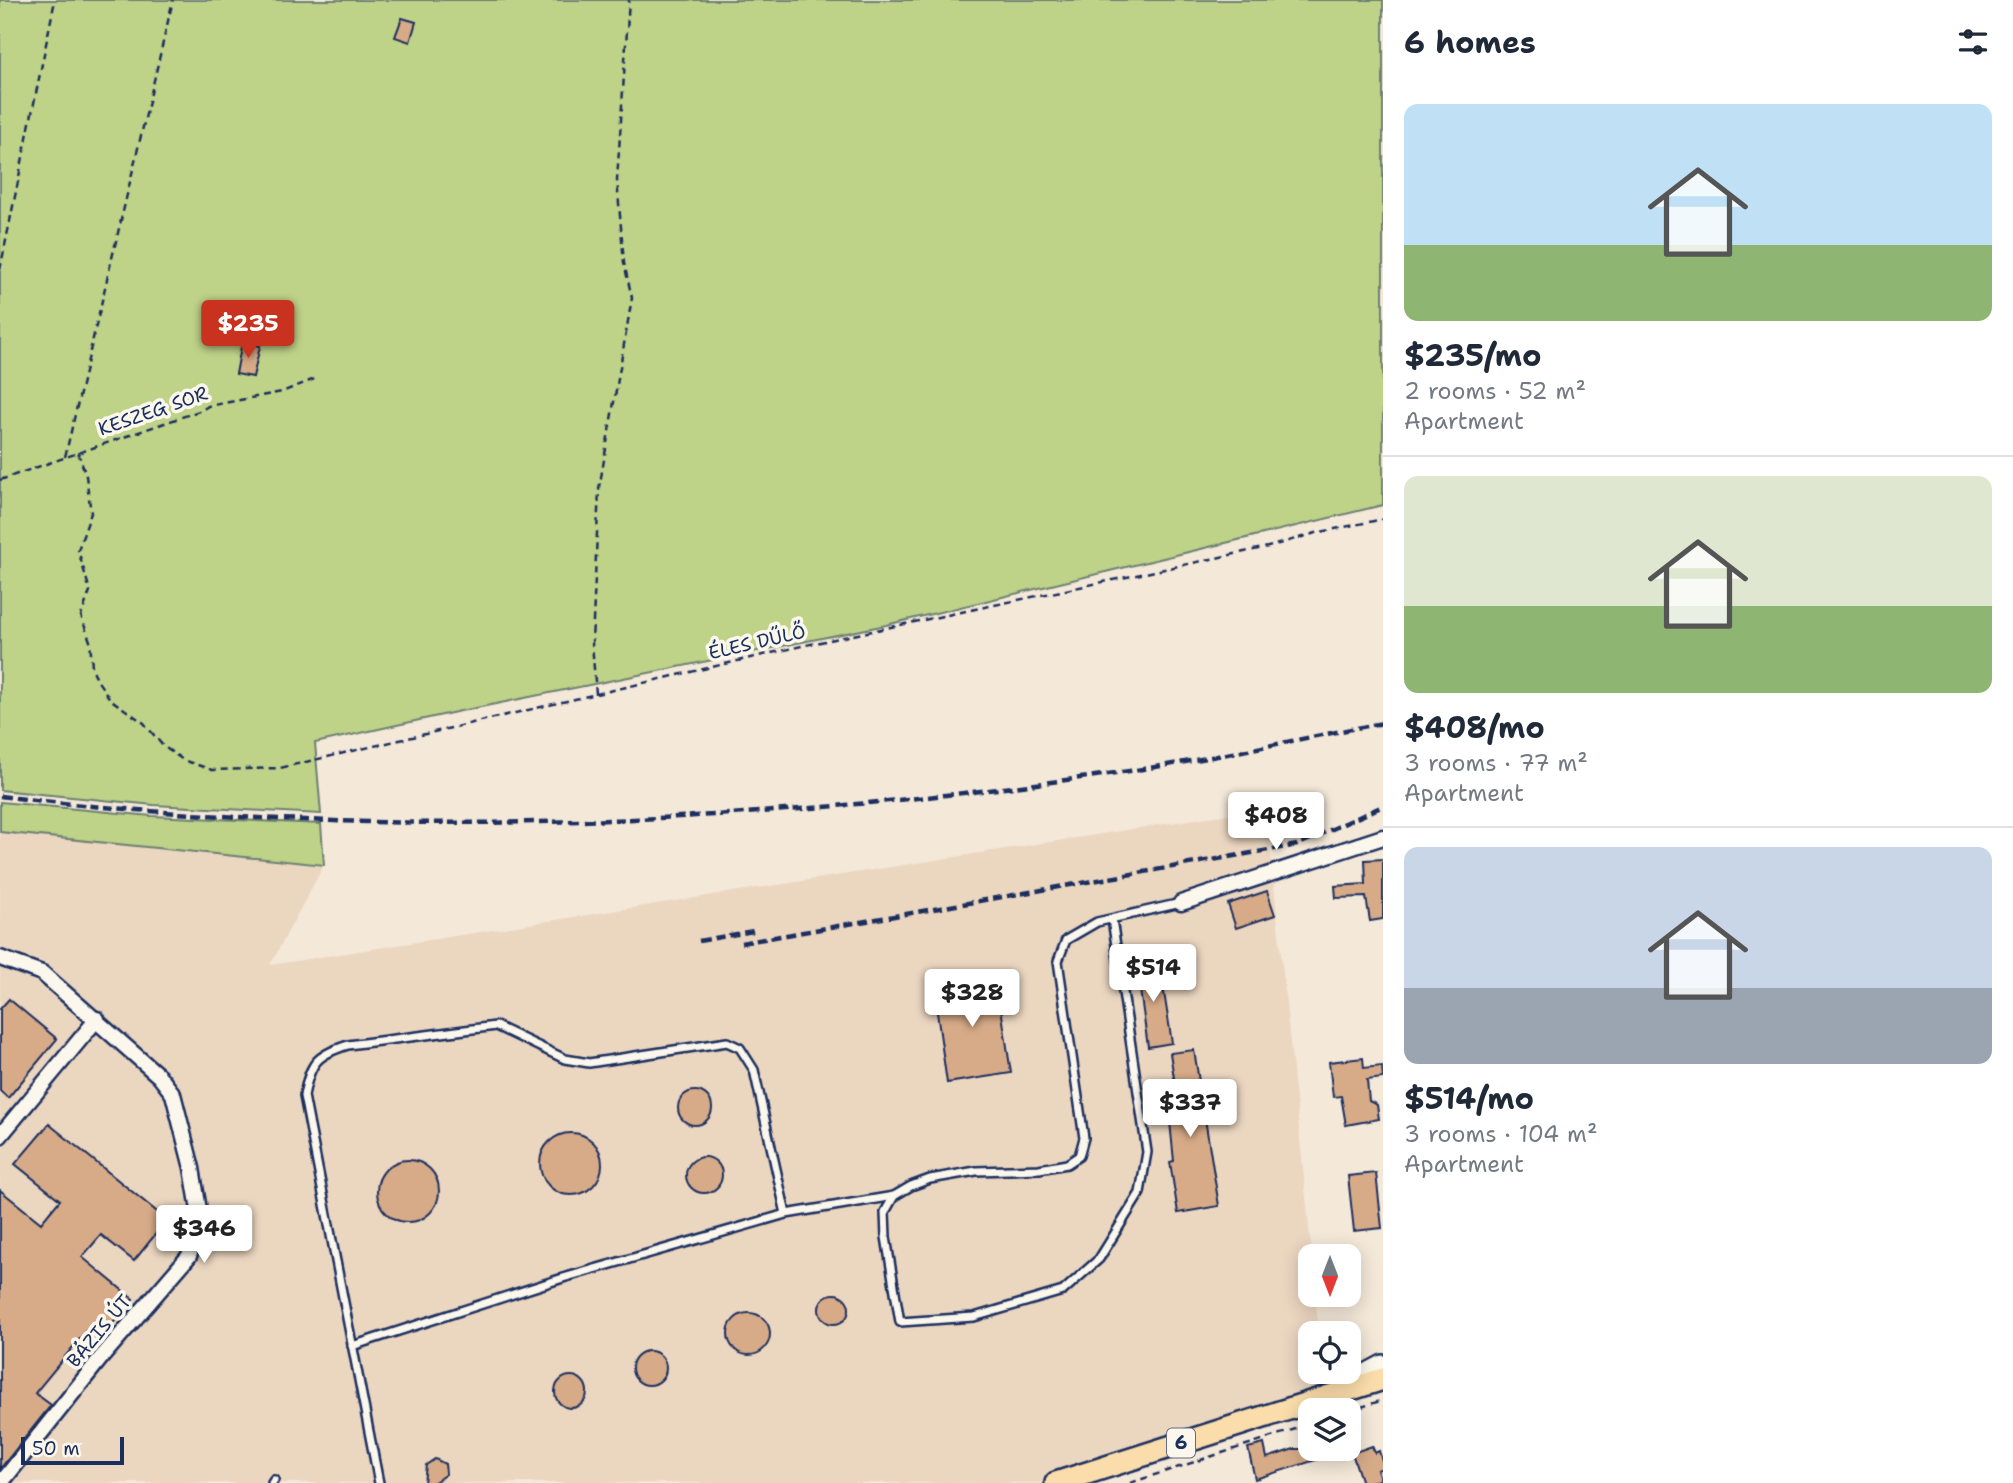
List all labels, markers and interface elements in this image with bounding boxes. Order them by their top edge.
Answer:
text: 6 homes [1404,22,1536,63]
icon: filters [1954,23,1992,61]
icon: home [1635,149,1761,275]
pin: $235 [207,300,289,360]
text: $235 [217,308,279,338]
text: $235/mo [1404,335,1542,376]
text: 2 rooms · 52 m² [1404,376,1586,406]
street label: KESZEG SOR [95,381,211,441]
text: Apartment [1404,406,1524,436]
icon: home [1635,521,1761,647]
street label: ÉLES DŰLŐ [706,618,808,665]
text: $408/mo [1404,707,1545,748]
text: 3 rooms · 77 m² [1404,748,1588,778]
text: Apartment [1404,778,1524,808]
pin: $408 [1235,792,1317,852]
text: $408 [1244,800,1308,830]
icon: home [1635,892,1761,1018]
pin: $514 [1112,944,1194,1004]
text: $514 [1125,952,1181,982]
pin: $328 [931,970,1013,1029]
text: $328 [941,977,1003,1007]
text: $514/mo [1404,1078,1534,1119]
pin: $337 [1149,1080,1231,1139]
text: $337 [1159,1087,1221,1117]
text: 3 rooms · 104 m² [1404,1119,1597,1149]
text: Apartment [1404,1149,1524,1179]
pin: $346 [163,1206,245,1265]
text: $346 [172,1213,236,1243]
north arrow [1298,1244,1362,1307]
map controls [1298,1244,1361,1461]
street label: BÁZIS ÚT [60,1288,137,1373]
button: locate [1298,1321,1361,1384]
button: layers [1298,1398,1361,1461]
road number: 6 [1167,1428,1195,1458]
scale bar [21,1434,124,1466]
text: 50 m [32,1436,80,1461]

